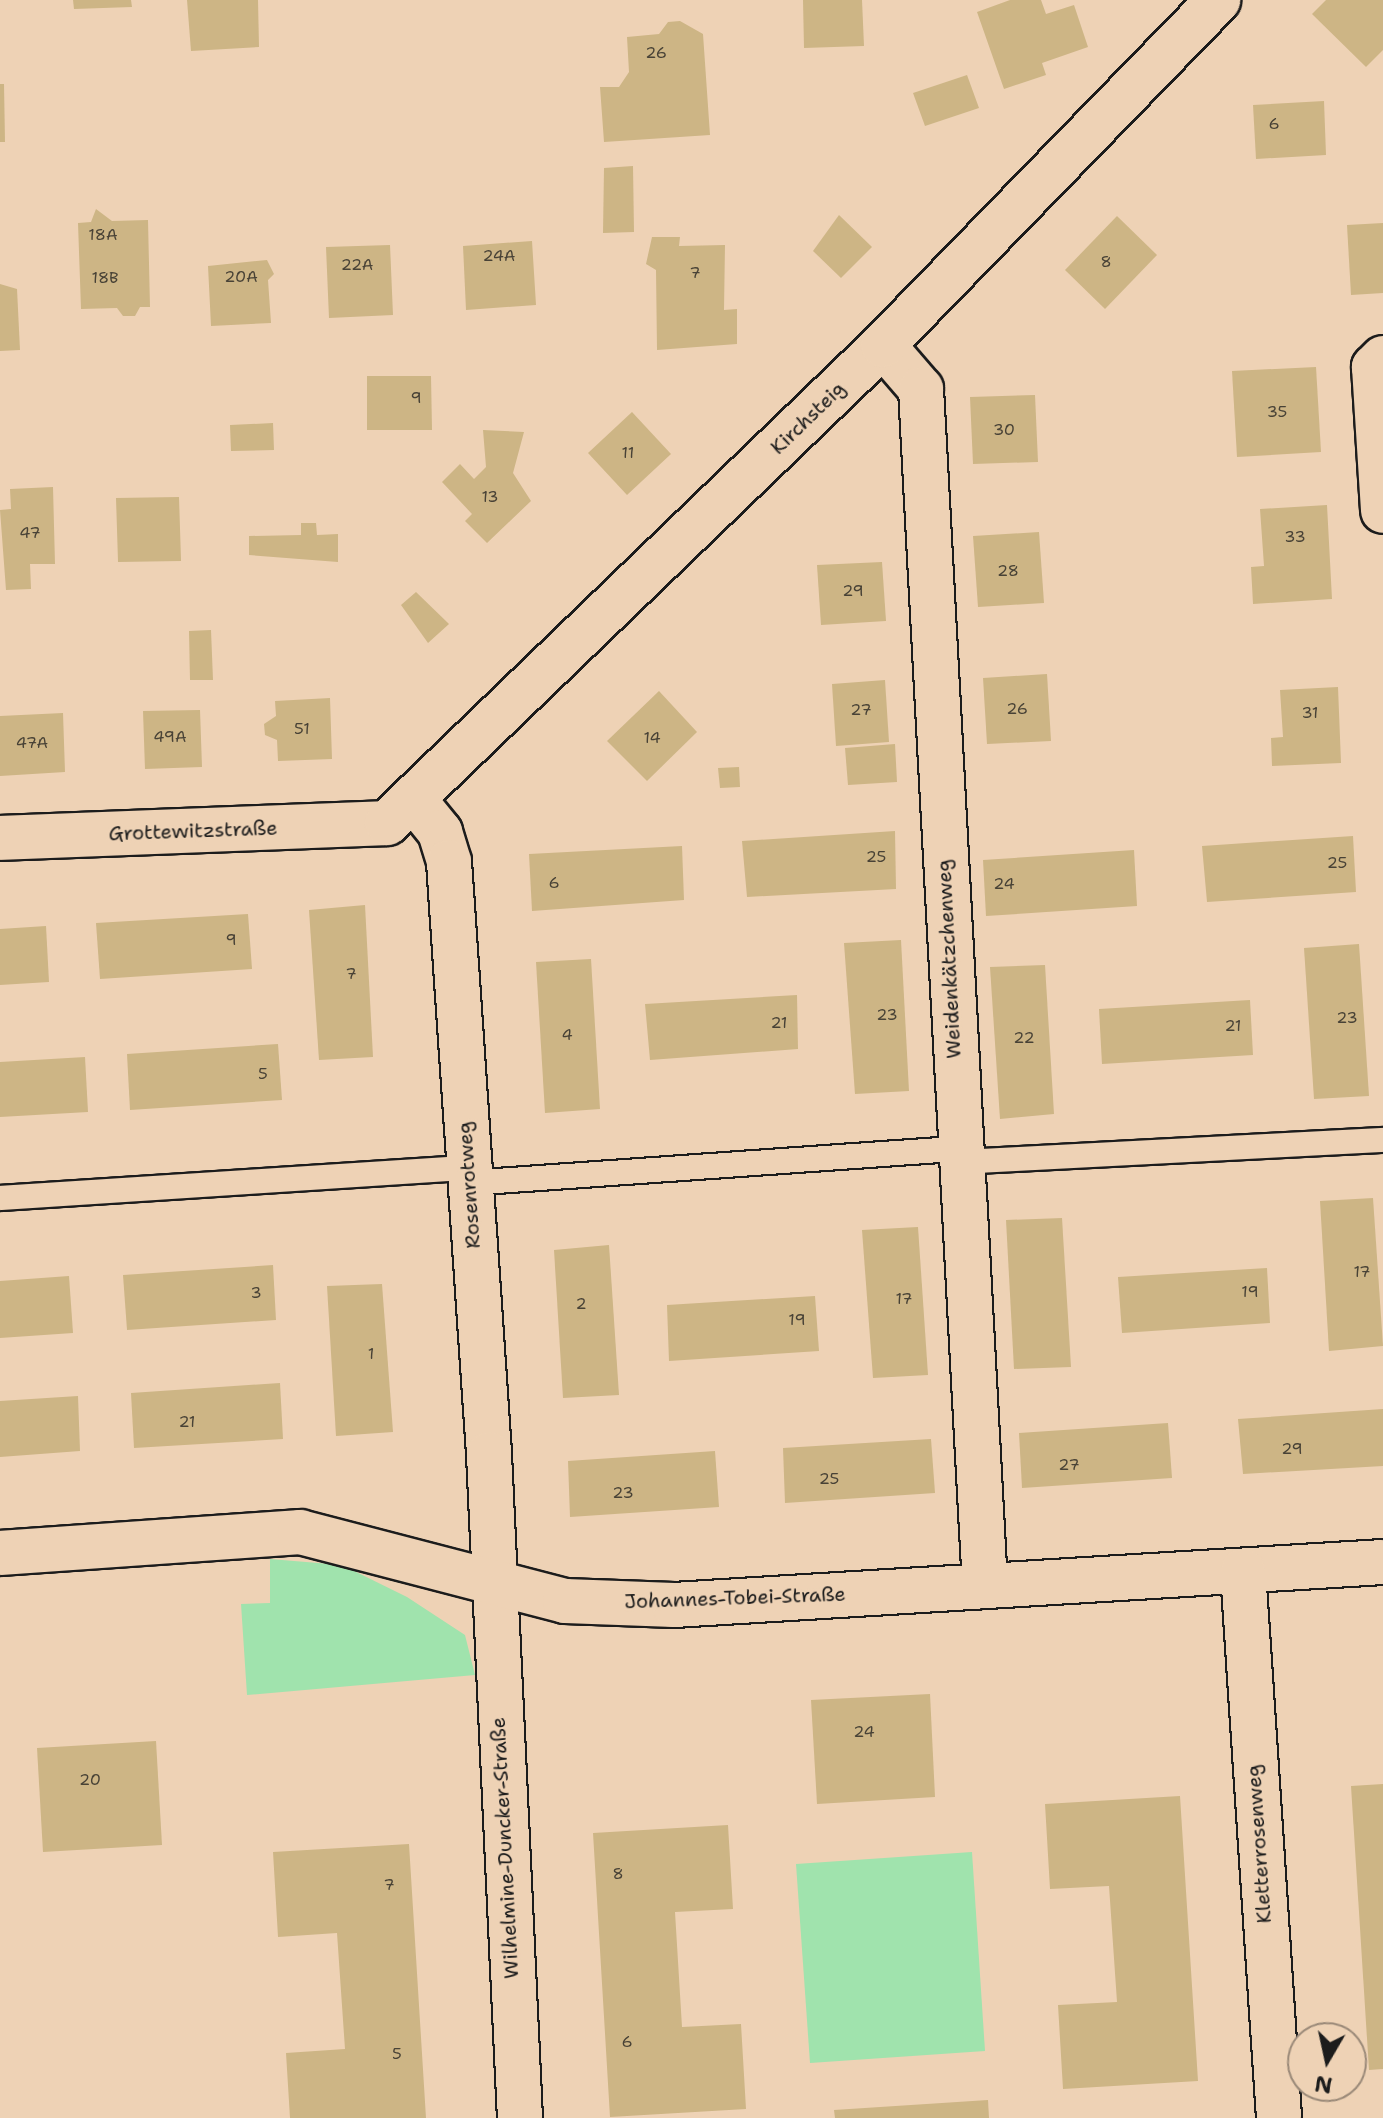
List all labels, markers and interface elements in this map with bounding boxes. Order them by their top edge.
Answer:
house number: 26 [645,43,667,63]
house number: 6 [1268,114,1280,134]
house number: 18A [88,225,118,245]
house number: 24A [483,246,515,266]
house number: 8 [1100,252,1112,272]
house number: 22A [341,255,373,275]
house number: 7 [689,263,701,283]
house number: 20A [224,267,258,287]
house number: 18B [91,268,119,288]
street label: Kirchsteig [766,377,850,459]
house number: 9 [410,388,422,408]
house number: 35 [1267,402,1287,422]
house number: 30 [993,420,1015,440]
house number: 11 [622,443,634,463]
house number: 13 [481,487,499,507]
house number: 47 [19,523,41,543]
house number: 33 [1284,527,1306,547]
house number: 28 [997,561,1019,581]
house number: 29 [842,581,864,601]
house number: 26 [1006,699,1028,719]
house number: 27 [850,700,872,720]
house number: 31 [1301,703,1319,723]
house number: 51 [294,719,310,739]
house number: 49A [153,727,187,747]
house number: 14 [643,728,661,748]
house number: 47A [16,733,48,753]
street label: Grottewitzstraße [108,816,278,846]
house number: 25 [866,847,886,867]
house number: 25 [1327,853,1347,873]
street label: Weidenkätzchenweg [932,859,966,1059]
house number: 6 [548,873,560,893]
house number: 24 [993,874,1015,894]
house number: 9 [225,930,237,950]
house number: 7 [345,964,357,984]
house number: 23 [876,1005,898,1025]
house number: 23 [1336,1008,1358,1028]
house number: 21 [770,1013,788,1033]
house number: 21 [1224,1016,1242,1036]
house number: 4 [561,1025,573,1045]
house number: 22 [1013,1028,1035,1048]
house number: 5 [258,1064,268,1084]
street label: Rosenrotweg [453,1121,485,1249]
house number: 17 [1353,1262,1371,1282]
house number: 19 [1241,1282,1259,1302]
house number: 3 [250,1283,262,1303]
house number: 17 [895,1289,913,1309]
house number: 2 [575,1294,587,1314]
house number: 19 [788,1310,806,1330]
house number: 1 [368,1344,374,1364]
house number: 21 [178,1412,196,1432]
house number: 29 [1281,1439,1303,1459]
house number: 27 [1058,1455,1080,1475]
house number: 25 [819,1469,839,1489]
house number: 23 [612,1483,634,1503]
street label: Johannes-Tobei-Straße [624,1582,846,1614]
street label: Wilhelmine-Duncker-Straße [486,1717,524,1979]
house number: 24 [853,1722,875,1742]
street label: Kletterrosenweg [1241,1764,1277,1924]
house number: 20 [79,1770,101,1790]
house number: 8 [612,1864,624,1884]
house number: 7 [383,1875,395,1895]
north arrow [1287,2022,1367,2102]
house number: 6 [621,2032,633,2052]
house number: 5 [392,2044,402,2064]
text: N [1313,2069,1334,2100]

